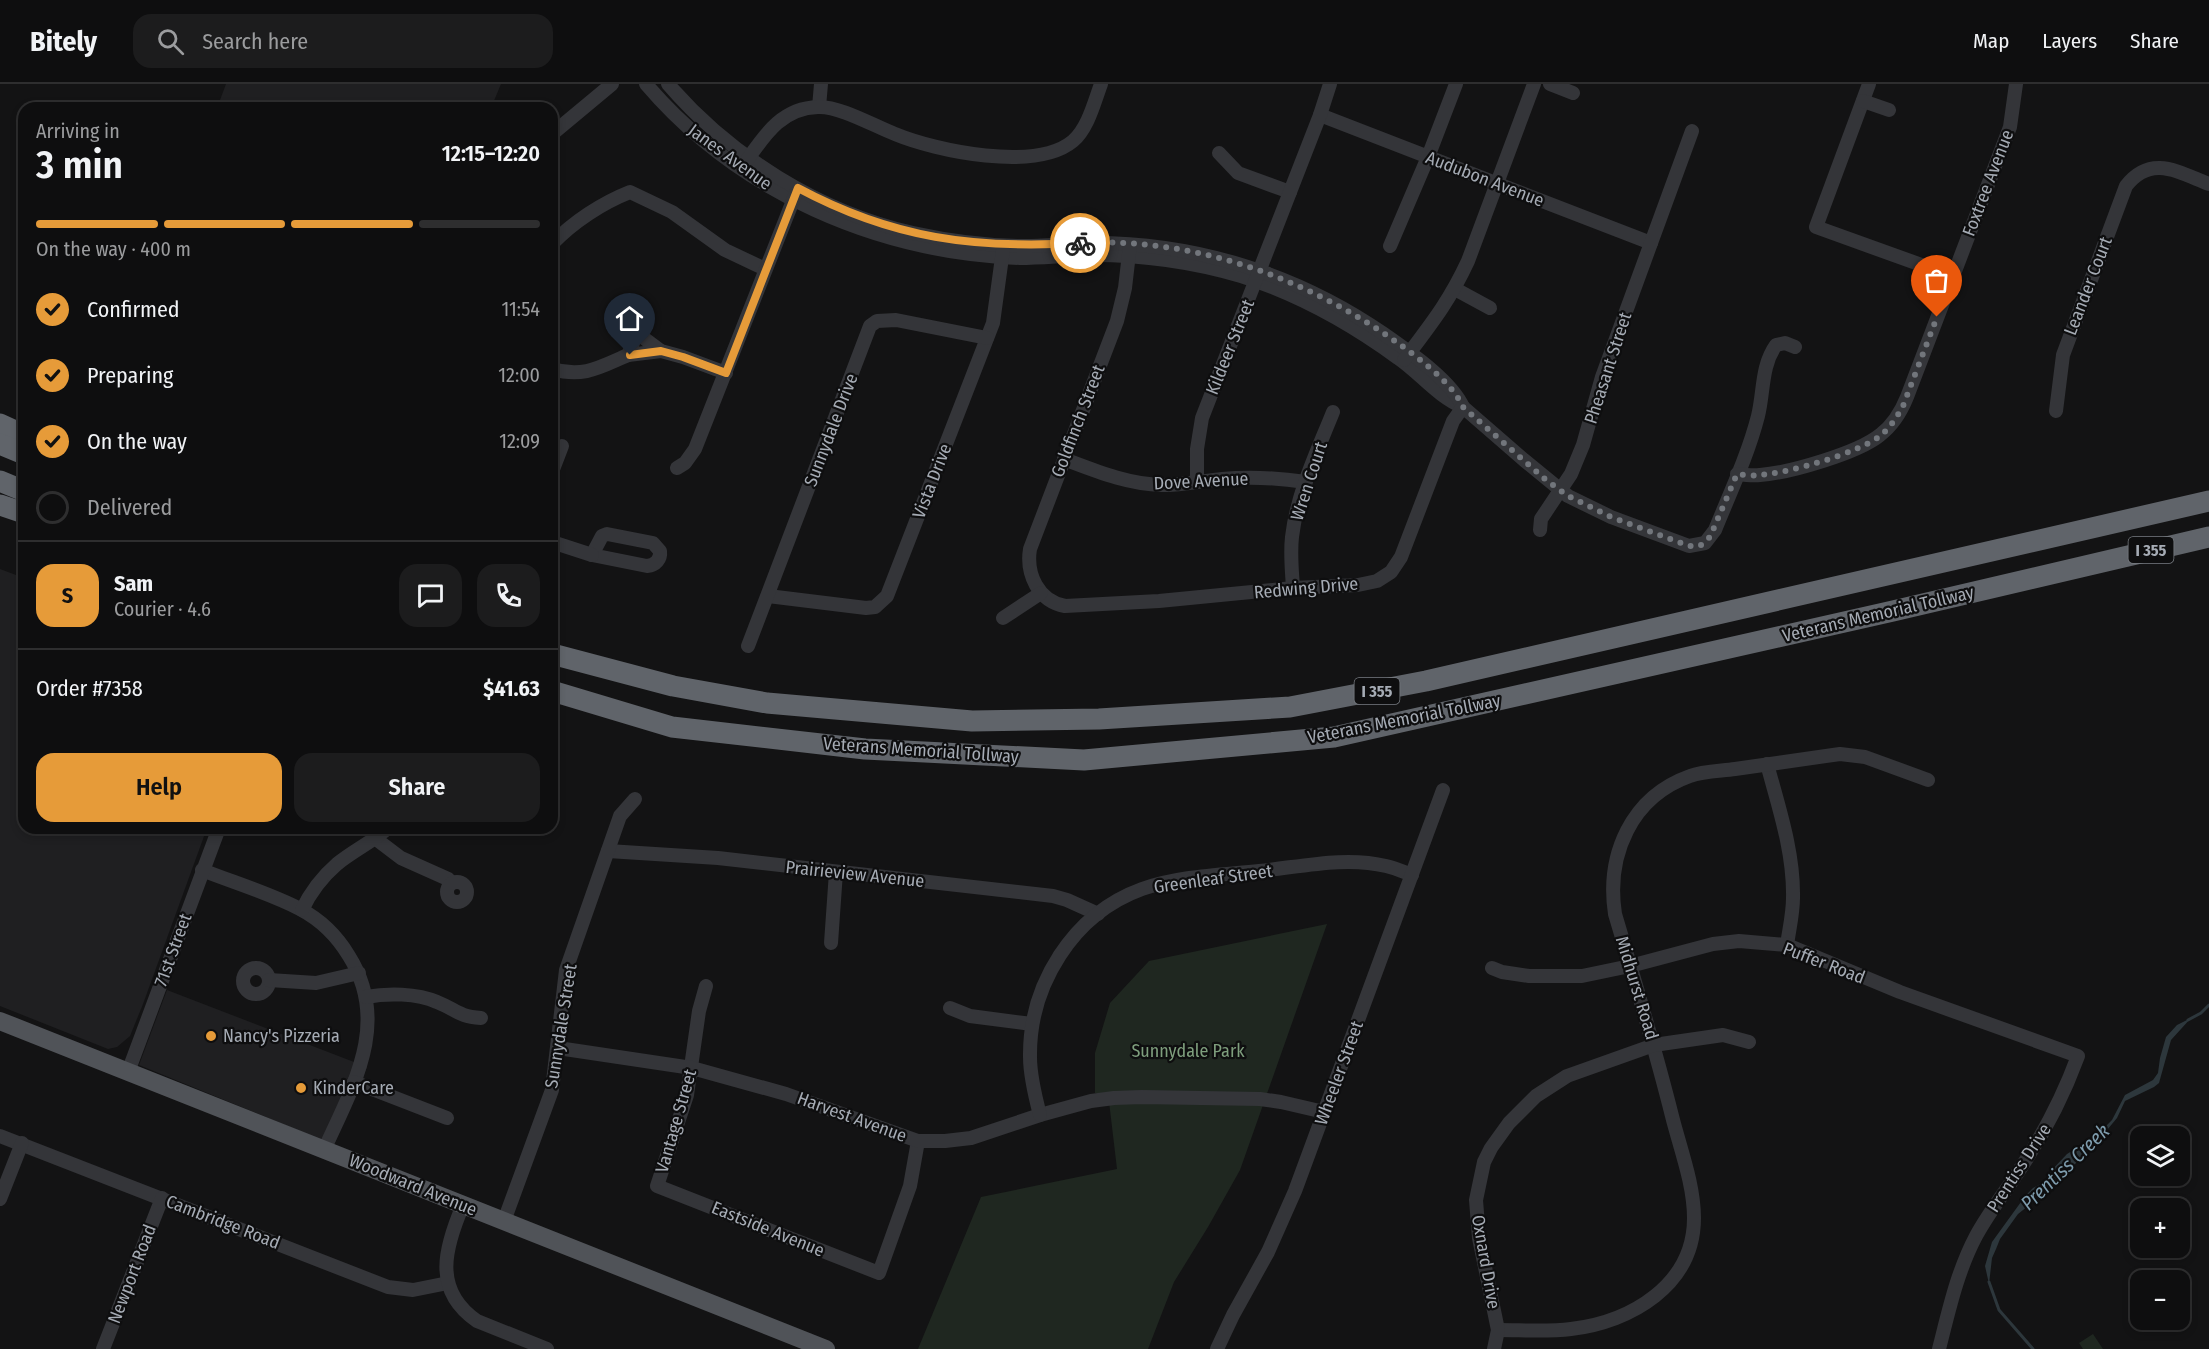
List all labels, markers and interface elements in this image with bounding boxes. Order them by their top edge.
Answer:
search box [133,14,553,68]
text: Bitely [30,25,97,58]
icon: search [154,25,187,58]
text: Search here [202,28,308,55]
text: Map [1973,28,2009,54]
text: Layers [2042,28,2097,54]
text: Share [2130,28,2179,54]
text: Arriving in [36,119,120,143]
street label: Janes Avenue [684,119,776,195]
street label: Foxtree Avenue [1958,127,2018,239]
text: 12:15–12:20 [442,140,540,167]
text: 3 min [36,142,123,188]
street label: Audubon Avenue [1423,146,1547,212]
courier [1050,213,1110,273]
icon: bike [1064,227,1097,260]
street label: Leander Court [2059,234,2117,338]
text: On the way · 400 m [36,237,191,261]
pin [1911,255,1962,317]
icon: bag [1920,264,1953,297]
icon: check [36,293,69,326]
pin [604,293,655,355]
text: Confirmed [87,296,180,323]
street label: Kildeer Street [1201,296,1259,398]
text: 11:54 [502,297,540,321]
icon: home [613,302,646,335]
street label: Pheasant Street [1580,309,1636,427]
icon: check [36,359,69,392]
text: Preparing [87,362,173,389]
street label: Goldfinch Street [1046,362,1110,480]
text: 12:00 [498,363,540,387]
street label: Sunnydale Drive [799,370,863,490]
icon: check [36,425,69,458]
text: On the way [87,428,187,455]
text: 12:09 [499,429,540,453]
street label: Wren Court [1286,439,1332,523]
street label: Vista Drive [908,440,956,521]
street label: Dove Avenue [1153,468,1249,494]
text: Delivered [87,494,172,521]
road number: I 355 [2128,537,2174,563]
button: chat [399,564,462,627]
button: phone [477,564,540,627]
text: Sam [114,570,153,597]
street label: Redwing Drive [1253,572,1359,604]
street label: Veterans Memorial Tollway [1780,581,1976,647]
text: S [62,582,73,609]
text: Courier · 4.6 [114,597,211,621]
text: Order #7358 [36,675,143,702]
text: $41.63 [483,675,540,702]
road number: I 355 [1354,678,1400,704]
street label: Veterans Memorial Tollway [1306,690,1502,748]
street label: Veterans Memorial Tollway [822,732,1020,768]
button: Help [36,753,282,822]
button: Share [294,753,540,822]
street label: Prairieview Avenue [785,856,926,892]
street label: Greenleaf Street [1152,860,1274,898]
street label: 71st Street [150,910,196,990]
street label: Midhurst Road [1611,934,1663,1042]
street label: Puffer Road [1780,937,1868,989]
street label: Sunnydale Street [540,962,582,1090]
street label: Wheeler Street [1310,1018,1368,1128]
place label: Nancy's Pizzeria [223,1025,340,1047]
marker: Nancy's Pizzeria [204,1029,218,1043]
park label: Sunnydale Park [1131,1040,1245,1062]
street label: Vantage Street [651,1067,701,1175]
place label: KinderCare [313,1077,394,1099]
marker: KinderCare [294,1081,308,1095]
street label: Harvest Avenue [794,1087,910,1147]
water label: Prentiss Creek [2016,1119,2114,1215]
street label: Prentiss Drive [1982,1120,2056,1216]
map controls [2130,1126,2190,1330]
button: layers [2130,1126,2190,1186]
street label: Woodward Avenue [346,1149,480,1221]
street label: Cambridge Road [163,1190,283,1254]
street label: Eastside Avenue [708,1196,828,1262]
button: + [2130,1198,2190,1258]
street label: Oxnard Drive [1467,1213,1505,1311]
street label: Newport Road [103,1221,161,1327]
button: − [2130,1270,2190,1330]

